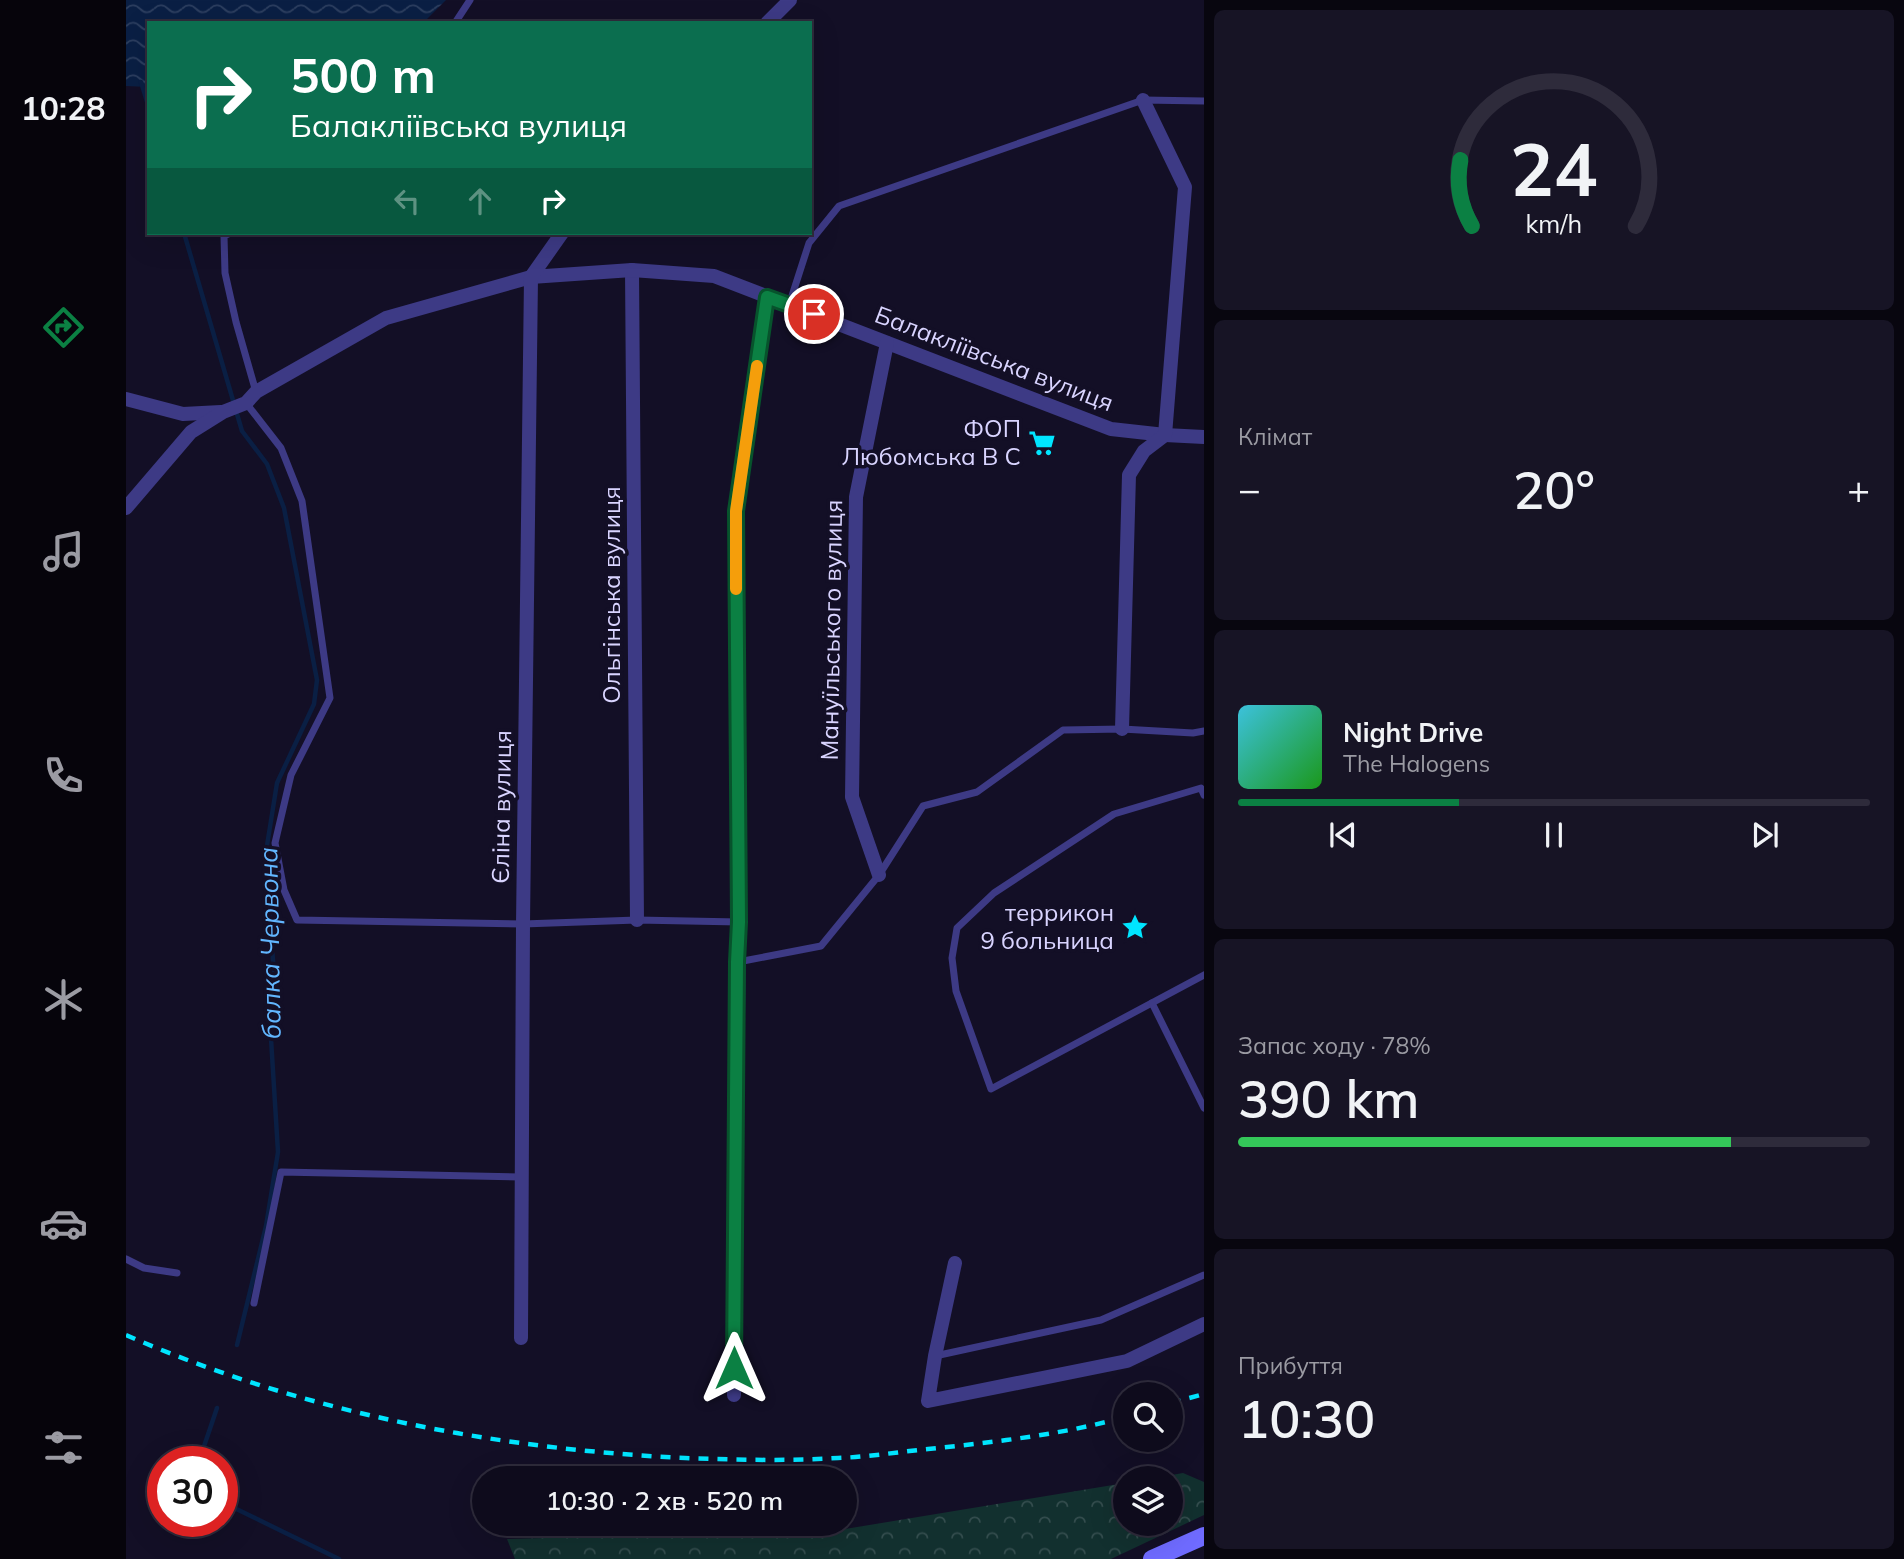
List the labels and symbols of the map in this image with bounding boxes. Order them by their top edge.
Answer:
pin [784,284,844,344]
street label: Балакліївська вулиця [871,299,1118,417]
place label: ФОП Любомська В С [842,413,1021,471]
supermarket icon: ФОП Любомська В С [1027,428,1057,458]
street label: Ольгінська вулиця [596,486,626,704]
street label: Мануїльського вулиця [814,499,848,761]
street label: Єліна вулиця [485,730,517,884]
water label: балка Червона [251,847,288,1039]
place label: террикон 9 больница [980,897,1114,955]
place icon: террикон 9 больница [1120,912,1150,942]
position arrow [697,1331,771,1405]
speed limit sign: 30 [147,1446,238,1537]

